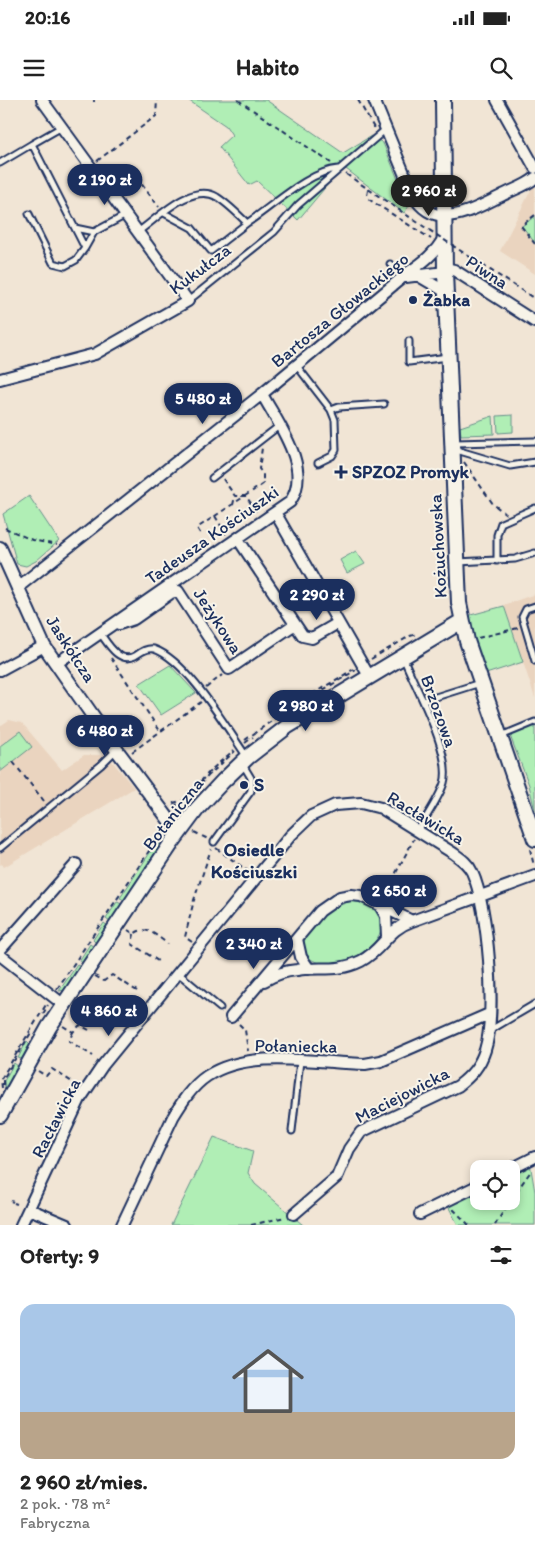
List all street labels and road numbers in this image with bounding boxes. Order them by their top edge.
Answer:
street label: Kukułcza [165,238,236,299]
street label: Bartosza Głowackiego [267,248,413,372]
street label: Piwna [462,250,512,294]
street label: Tadeusza Kościuszki [141,481,283,589]
street label: Kożuchowska [424,493,452,599]
street label: Jeżykowa [189,584,248,659]
street label: Jaskółcza [41,611,101,687]
street label: Brzozowa [416,672,462,751]
street label: Botaniczna [138,773,209,855]
street label: Racławicka [383,786,469,850]
street label: Połaniecka [254,1034,338,1058]
street label: Maciejowicka [351,1062,453,1128]
street label: Racławicka [27,1074,86,1162]

